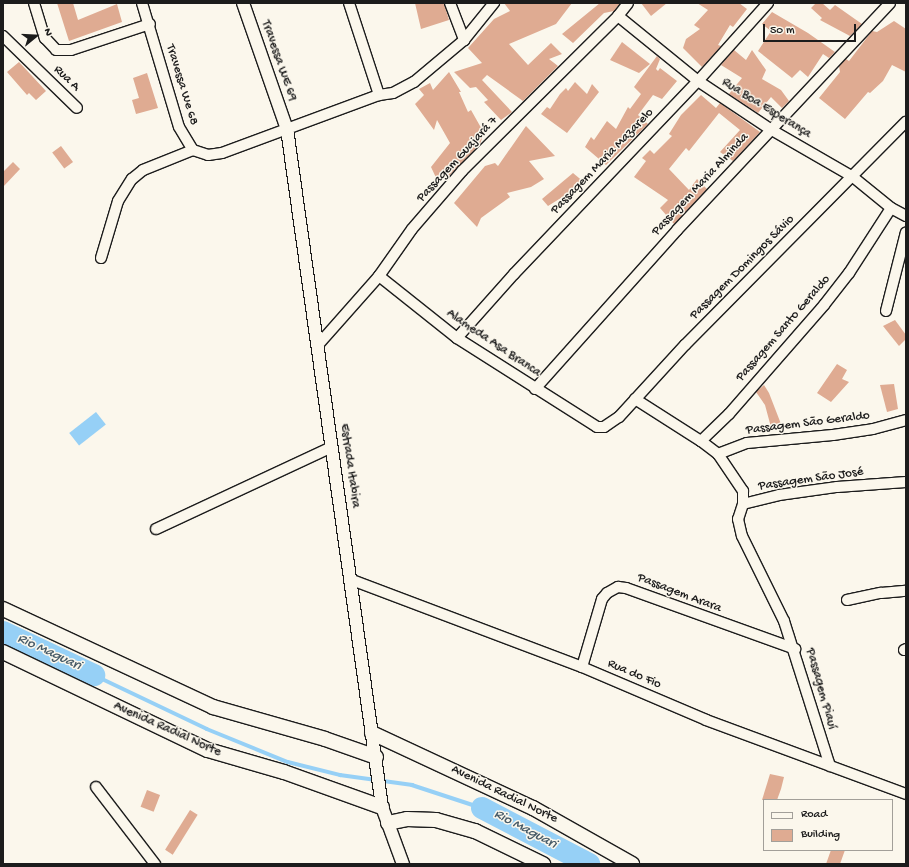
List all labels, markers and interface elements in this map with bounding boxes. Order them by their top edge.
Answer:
north arrow [16,16,56,56]
scale bar [765,16,858,42]
street label: Travessa WE 69 [257,19,299,103]
text: 50 m [770,24,795,38]
text: N [41,27,54,38]
street label: Travessa We 68 [161,43,201,127]
street label: Rua A [49,63,83,95]
street label: Rua Boa Esperança [718,75,814,143]
street label: Passagem Maria Mazarelo [548,106,658,218]
street label: Passagem Guajará 7 [414,114,502,206]
street label: Passagem Maria Alminda [649,130,753,240]
street label: Passagem Domingos Sávio [687,212,799,324]
street label: Passagem Santo Geraldo [733,273,835,385]
street label: Alameda Asa Branca [443,307,543,381]
street label: Passagem São Geraldo [745,409,871,439]
street label: Estrada Itabira [335,423,363,509]
street label: Passagem São José [758,465,864,495]
street label: Passagem Arara [635,571,723,617]
water label: Rio Maguari [14,631,84,675]
street label: Passagem Piauí [801,647,839,731]
street label: Rua do Fio [605,657,663,693]
street label: Avenida Radial Norte [111,699,223,761]
street label: Avenida Radial Norte [448,762,560,828]
legend [763,799,893,851]
water label: Rio Maguari [491,806,559,854]
text: Road [801,808,827,822]
text: Building [801,828,840,842]

